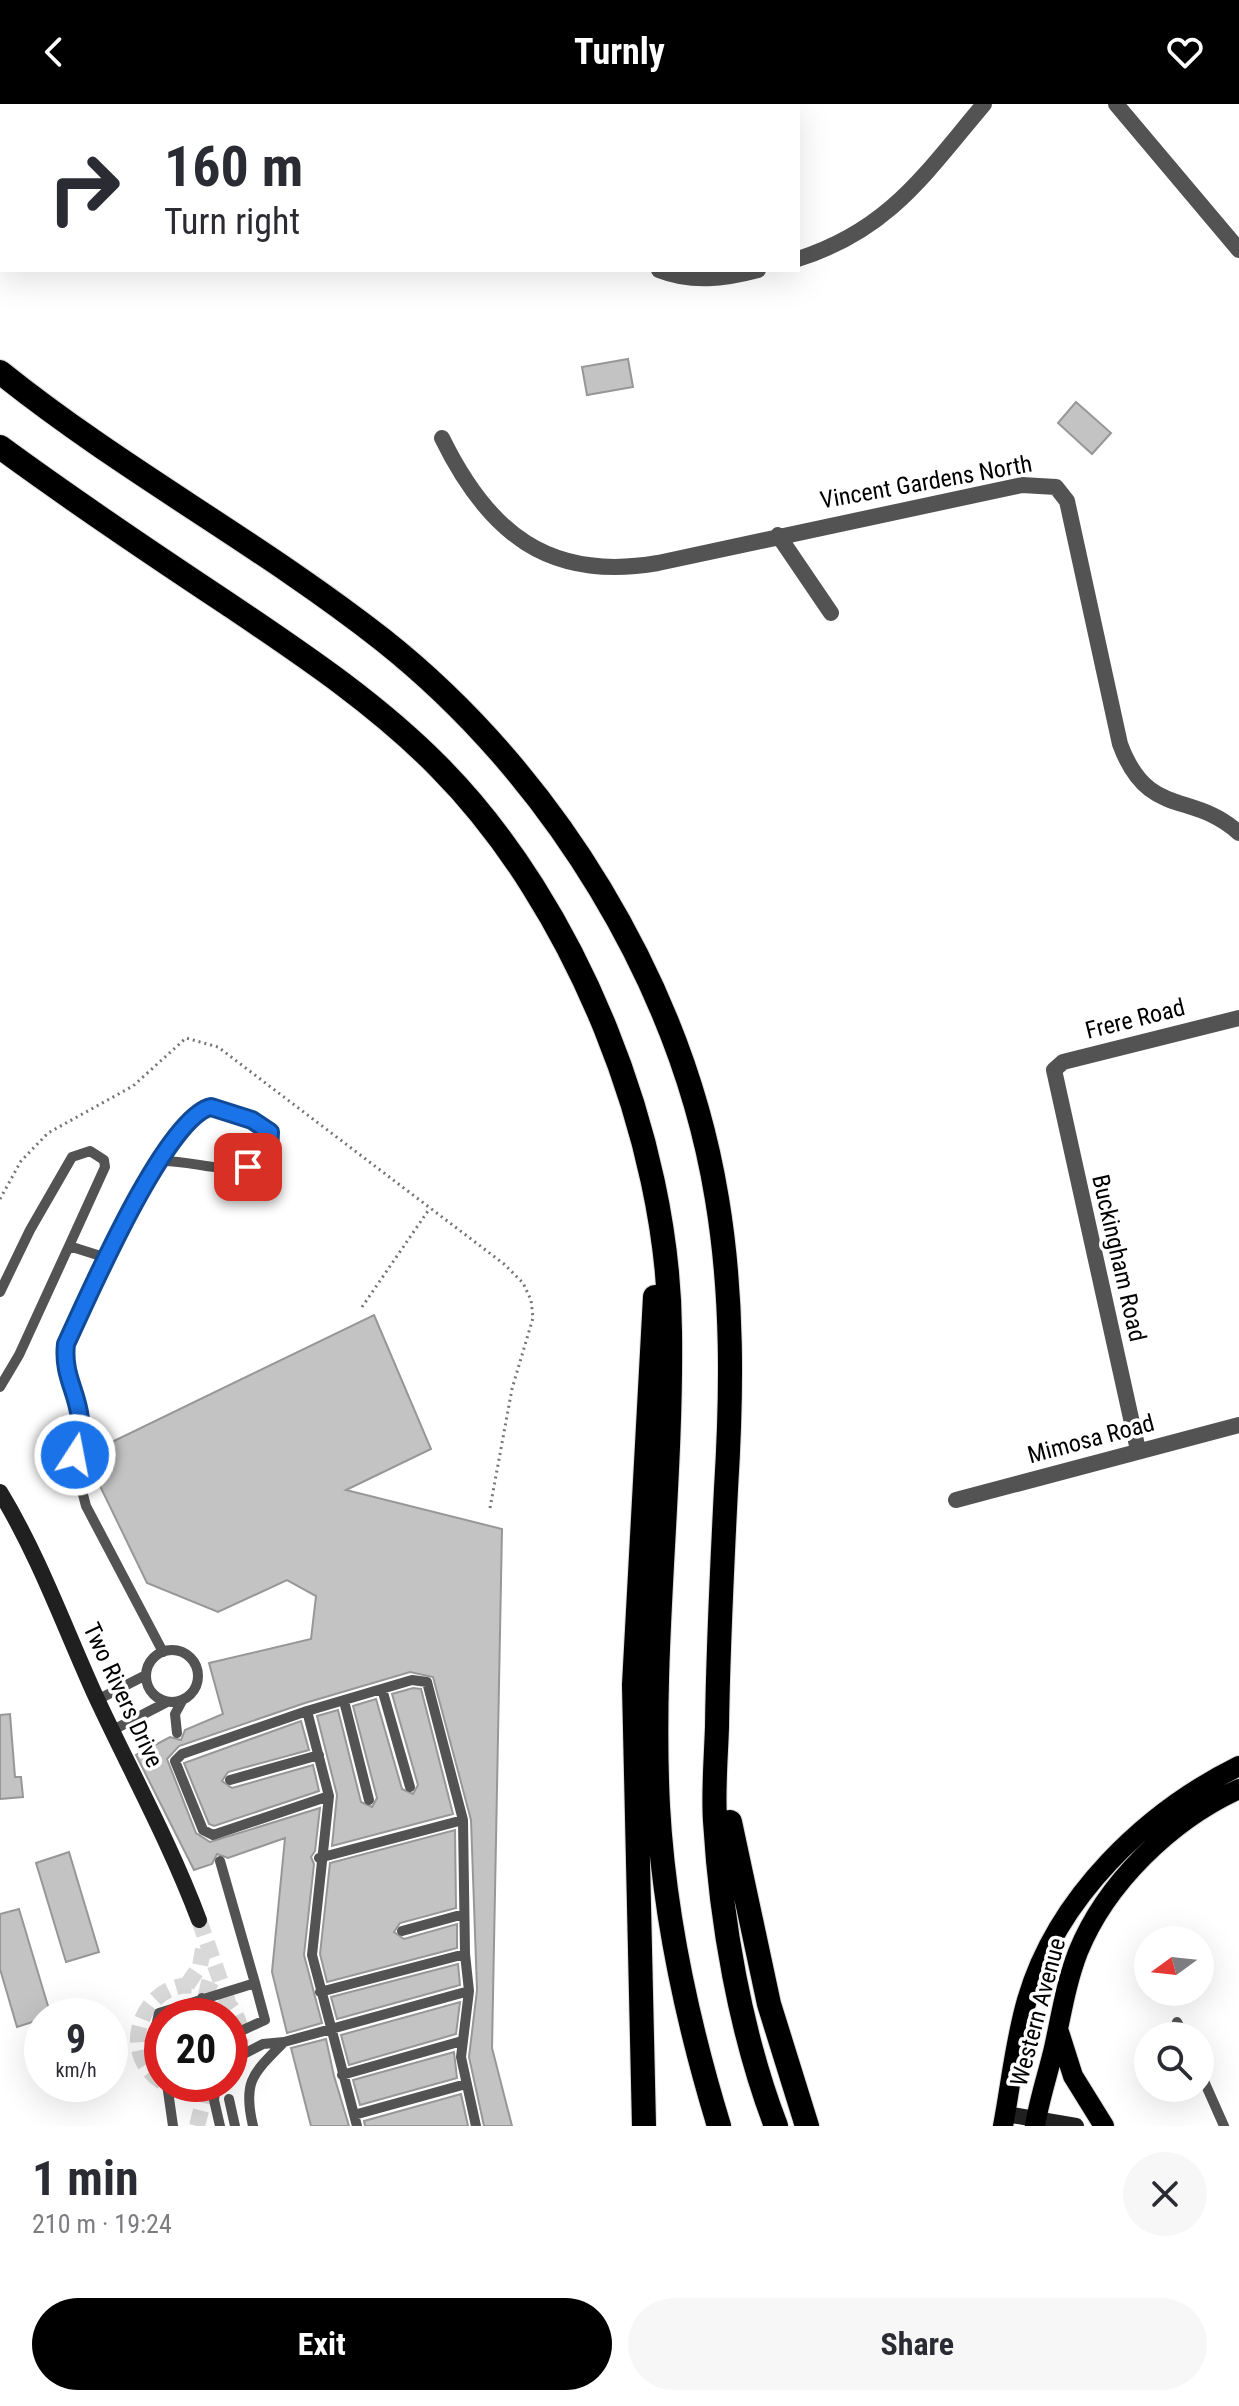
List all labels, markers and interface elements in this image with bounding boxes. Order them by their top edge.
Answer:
icon: back [32,30,76,74]
icon: heart [1163,30,1207,74]
text: Turnly [574,31,665,73]
text: 160 m [164,134,303,200]
icon: right [32,136,136,240]
text: Turn right [164,201,300,243]
street label: Vincent Gardens North [818,450,1034,514]
street label: Frere Road [1082,993,1188,1045]
pin [214,1133,282,1201]
icon: arrive [226,1145,270,1189]
street label: Buckingham Road [1086,1172,1152,1344]
street label: Mimosa Road [1025,1409,1157,1469]
position arrow [33,1413,117,1497]
street label: Two Rivers Drive [77,1618,169,1772]
north arrow [1134,1926,1214,2006]
map controls [1134,1926,1214,2102]
street label: Western Avenue [1005,1935,1071,2089]
speed limit sign: 20 [144,1998,248,2102]
text: 9 [66,2016,86,2063]
button: search [1134,2022,1214,2102]
text: km/h [55,2058,97,2082]
text: 1 min [32,2150,139,2207]
button: close [1123,2152,1207,2236]
text: 210 m · 19:24 [32,2209,172,2239]
button: Exit [32,2298,612,2390]
button: Share [628,2298,1207,2390]

